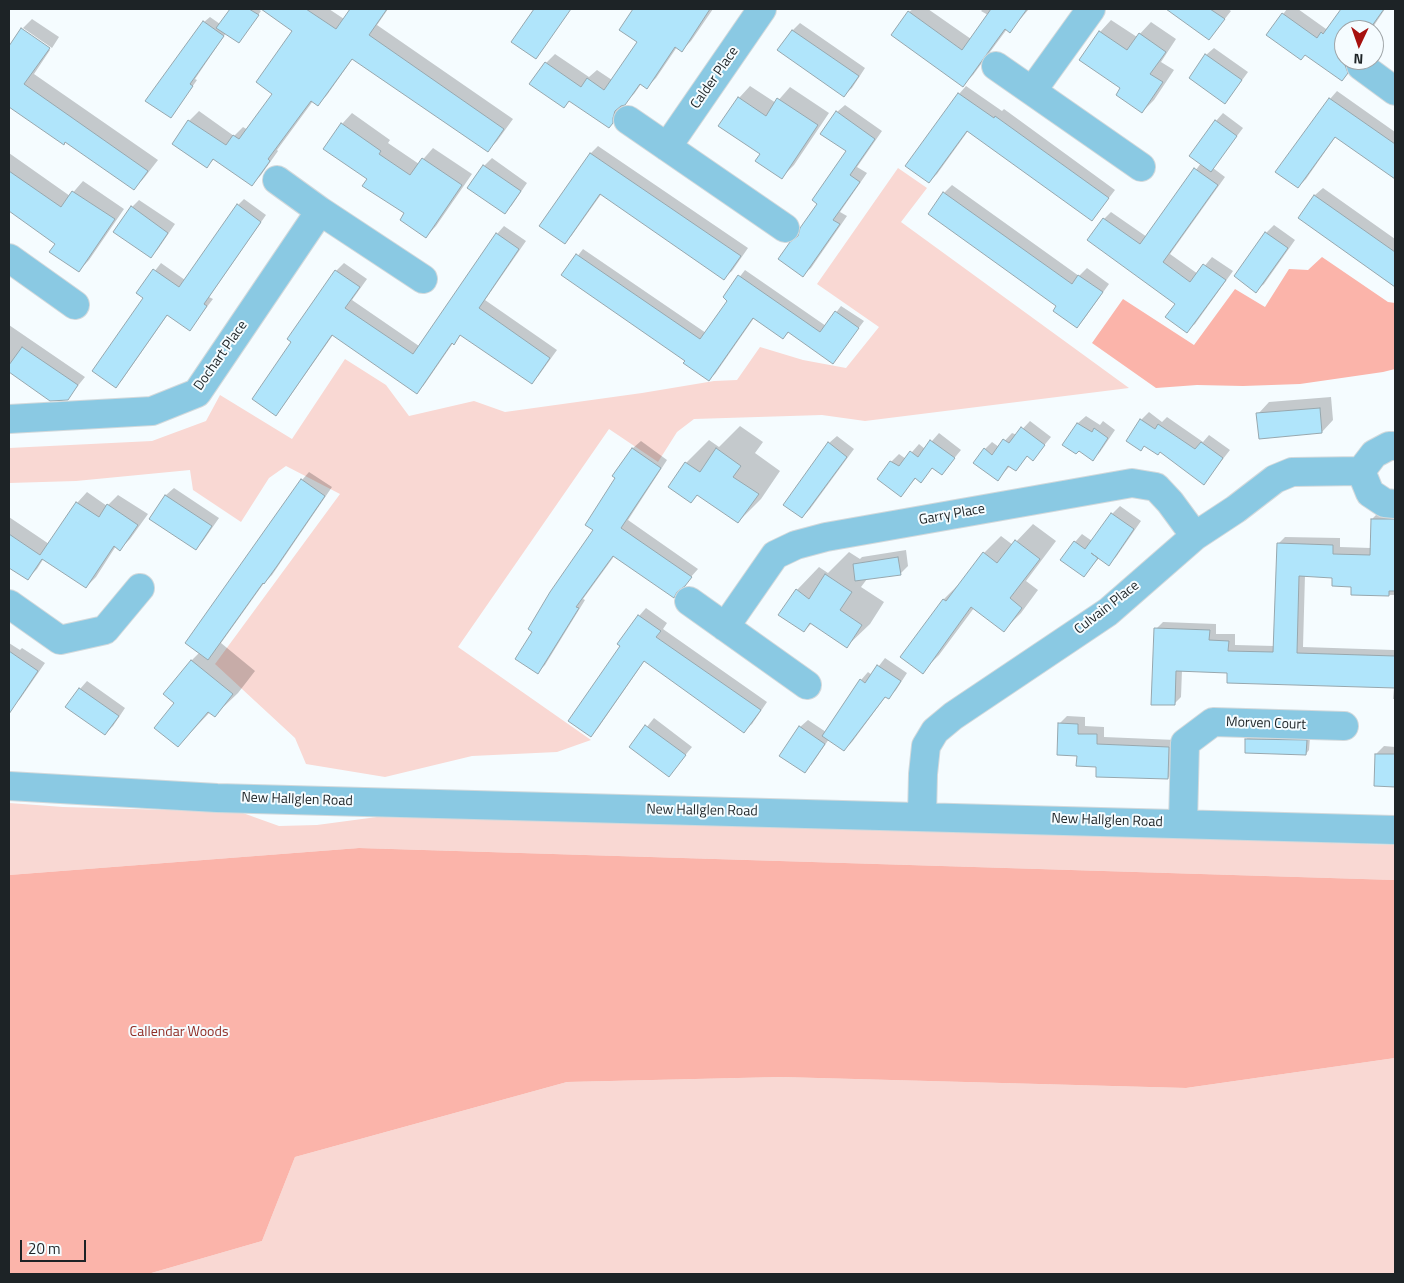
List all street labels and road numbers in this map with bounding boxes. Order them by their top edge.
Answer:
street label: Calder Place [687,44,743,112]
street label: Dochart Place [191,318,251,394]
street label: Garry Place [918,501,986,529]
street label: Culvain Place [1071,578,1143,638]
street label: Morven Court [1226,714,1306,734]
street label: New Hallglen Road [241,790,353,810]
street label: New Hallglen Road [646,802,758,820]
street label: New Hallglen Road [1051,811,1163,831]

